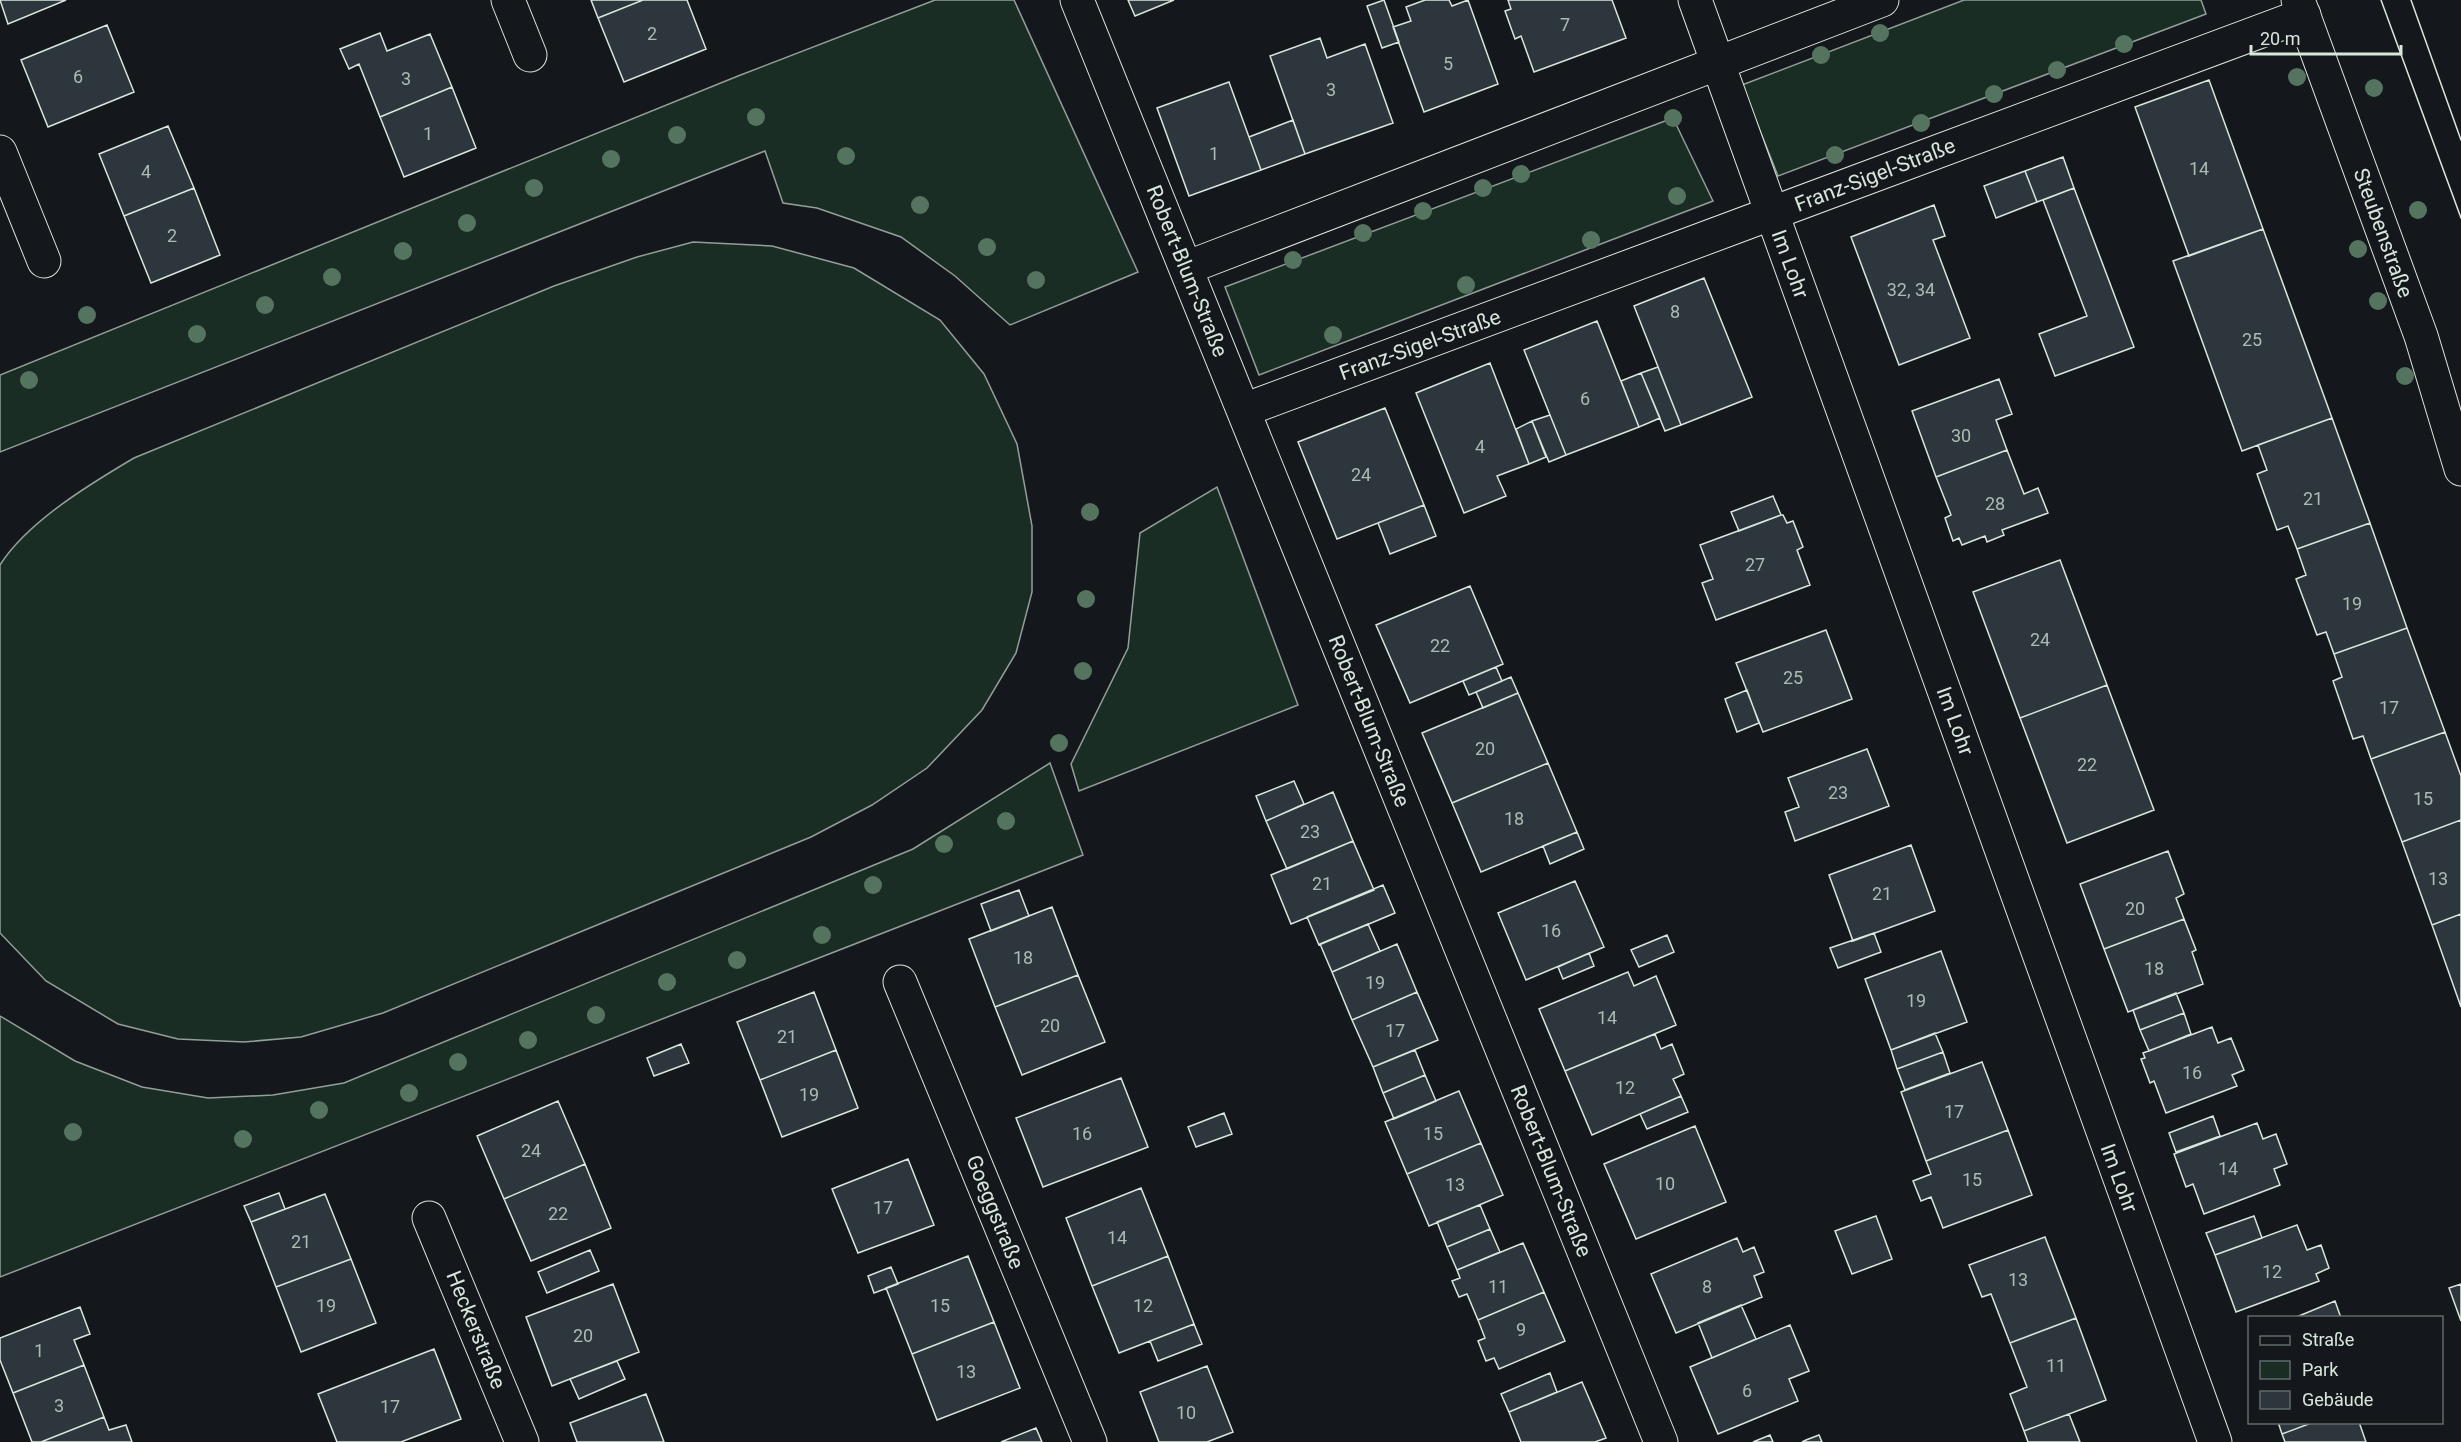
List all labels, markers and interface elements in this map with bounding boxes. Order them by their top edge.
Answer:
house number: 7 [1560,14,1570,35]
scale bar [2251,18,2401,56]
house number: 2 [647,23,657,44]
text: 20 m [2260,28,2300,49]
house number: 5 [1443,53,1453,74]
house number: 6 [73,66,83,87]
house number: 3 [401,68,411,89]
house number: 3 [1326,79,1336,100]
house number: 1 [423,123,433,144]
street label: Franz-Sigel-Straße [1791,133,1959,217]
house number: 1 [1209,143,1219,164]
house number: 14 [2189,158,2209,179]
house number: 4 [141,161,151,182]
street label: Steubenstraße [2348,165,2418,301]
street label: Robert-Blum-Straße [1142,182,1232,360]
house number: 2 [167,225,177,246]
street label: Im Lohr [1767,226,1813,302]
house number: 32, 34 [1887,279,1935,300]
house number: 8 [1670,301,1680,322]
street label: Franz-Sigel-Straße [1336,305,1504,385]
house number: 25 [2242,329,2262,350]
house number: 6 [1580,388,1590,409]
house number: 30 [1951,425,1971,446]
house number: 4 [1475,436,1485,457]
house number: 24 [1351,464,1371,485]
house number: 21 [2303,488,2323,509]
house number: 28 [1985,493,2005,514]
house number: 27 [1745,554,1765,575]
house number: 19 [2342,593,2362,614]
house number: 24 [2030,629,2050,650]
street label: Robert-Blum-Straße [1324,632,1414,810]
house number: 22 [1430,635,1450,656]
house number: 25 [1783,667,1803,688]
street label: Im Lohr [1932,683,1978,759]
house number: 17 [2379,697,2399,718]
house number: 20 [1475,738,1495,759]
house number: 22 [2077,754,2097,775]
house number: 23 [1828,782,1848,803]
house number: 15 [2413,788,2433,809]
house number: 18 [1504,808,1524,829]
house number: 23 [1300,821,1320,842]
house number: 13 [2428,868,2448,889]
house number: 21 [1312,873,1332,894]
house number: 21 [1872,883,1892,904]
house number: 20 [2125,898,2145,919]
house number: 16 [1541,920,1561,941]
house number: 18 [1013,947,1033,968]
house number: 18 [2144,958,2164,979]
house number: 19 [1365,972,1385,993]
house number: 19 [1906,990,1926,1011]
house number: 14 [1597,1007,1617,1028]
house number: 20 [1040,1015,1060,1036]
house number: 17 [1385,1020,1405,1041]
house number: 21 [777,1026,797,1047]
house number: 16 [2182,1062,2202,1083]
house number: 12 [1615,1077,1635,1098]
street label: Robert-Blum-Straße [1506,1082,1596,1260]
house number: 19 [799,1084,819,1105]
house number: 17 [1944,1101,1964,1122]
house number: 16 [1072,1123,1092,1144]
house number: 15 [1423,1123,1443,1144]
house number: 24 [521,1140,541,1161]
street label: Im Lohr [2096,1140,2142,1216]
street label: Goeggstraße [961,1152,1029,1272]
house number: 14 [2218,1158,2238,1179]
house number: 15 [1962,1169,1982,1190]
house number: 10 [1655,1173,1675,1194]
house number: 13 [1445,1174,1465,1195]
house number: 17 [873,1197,893,1218]
house number: 22 [548,1203,568,1224]
house number: 14 [1107,1227,1127,1248]
house number: 21 [291,1231,311,1252]
house number: 12 [2262,1261,2282,1282]
street label: Heckerstraße [441,1267,511,1393]
house number: 13 [2008,1269,2028,1290]
house number: 11 [1488,1276,1508,1297]
house number: 8 [1702,1276,1712,1297]
house number: 19 [316,1295,336,1316]
house number: 15 [930,1295,950,1316]
house number: 12 [1133,1295,1153,1316]
legend [2248,1316,2443,1424]
house number: 9 [1516,1319,1526,1340]
house number: 20 [573,1325,593,1346]
text: Straße [2302,1329,2354,1350]
house number: 1 [34,1340,44,1361]
house number: 11 [2046,1355,2066,1376]
text: Park [2302,1359,2339,1380]
house number: 13 [956,1361,976,1382]
house number: 6 [1742,1380,1752,1401]
text: Gebäude [2302,1389,2373,1410]
house number: 3 [54,1395,64,1416]
house number: 17 [380,1396,400,1417]
house number: 10 [1176,1402,1196,1423]

